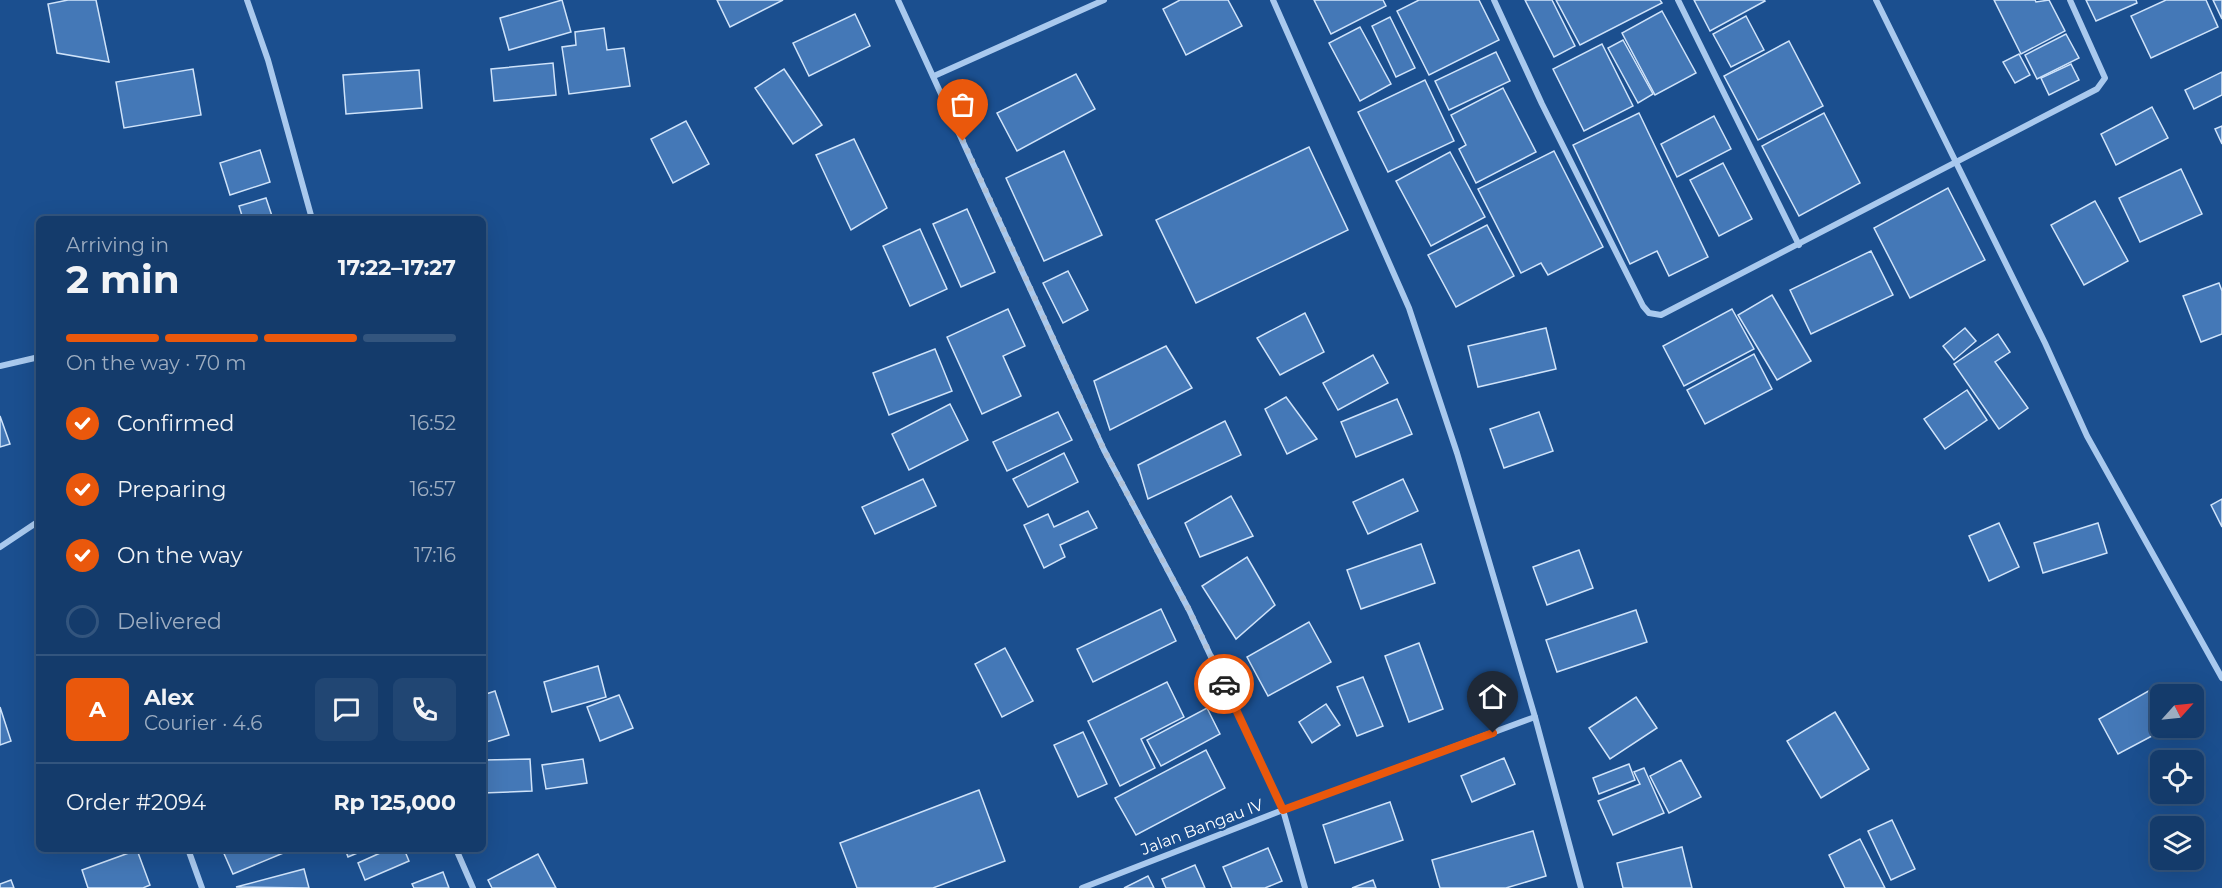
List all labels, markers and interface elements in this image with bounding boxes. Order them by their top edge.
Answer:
pin [937,79,988,141]
icon: bag [946,88,979,121]
text: Arriving in [66,233,169,257]
text: 17:22–17:27 [338,254,456,281]
text: 2 min [66,255,180,303]
text: On the way · 70 m [66,351,247,375]
icon: check [66,407,99,440]
text: Confirmed [117,410,234,437]
text: 16:52 [410,411,456,435]
icon: check [66,473,99,506]
text: Preparing [117,476,226,503]
text: 16:57 [410,477,456,501]
icon: check [66,539,99,572]
text: On the way [117,542,242,569]
text: 17:16 [414,543,456,567]
text: Delivered [117,608,222,635]
courier [1194,654,1254,714]
icon: car [1208,668,1241,701]
pin [1467,671,1518,733]
button: chat [315,678,378,741]
button: phone [393,678,456,741]
icon: home [1476,680,1509,713]
text: Alex [144,684,194,711]
north arrow [2150,684,2204,738]
map controls [2150,684,2204,870]
text: A [89,696,106,723]
text: Courier · 4.6 [144,711,262,735]
button: locate [2150,750,2204,804]
text: Order #2094 [66,789,206,816]
text: Rp 125,000 [333,789,456,816]
street label: Jalan Bangau IV [1137,795,1267,859]
button: layers [2150,816,2204,870]

